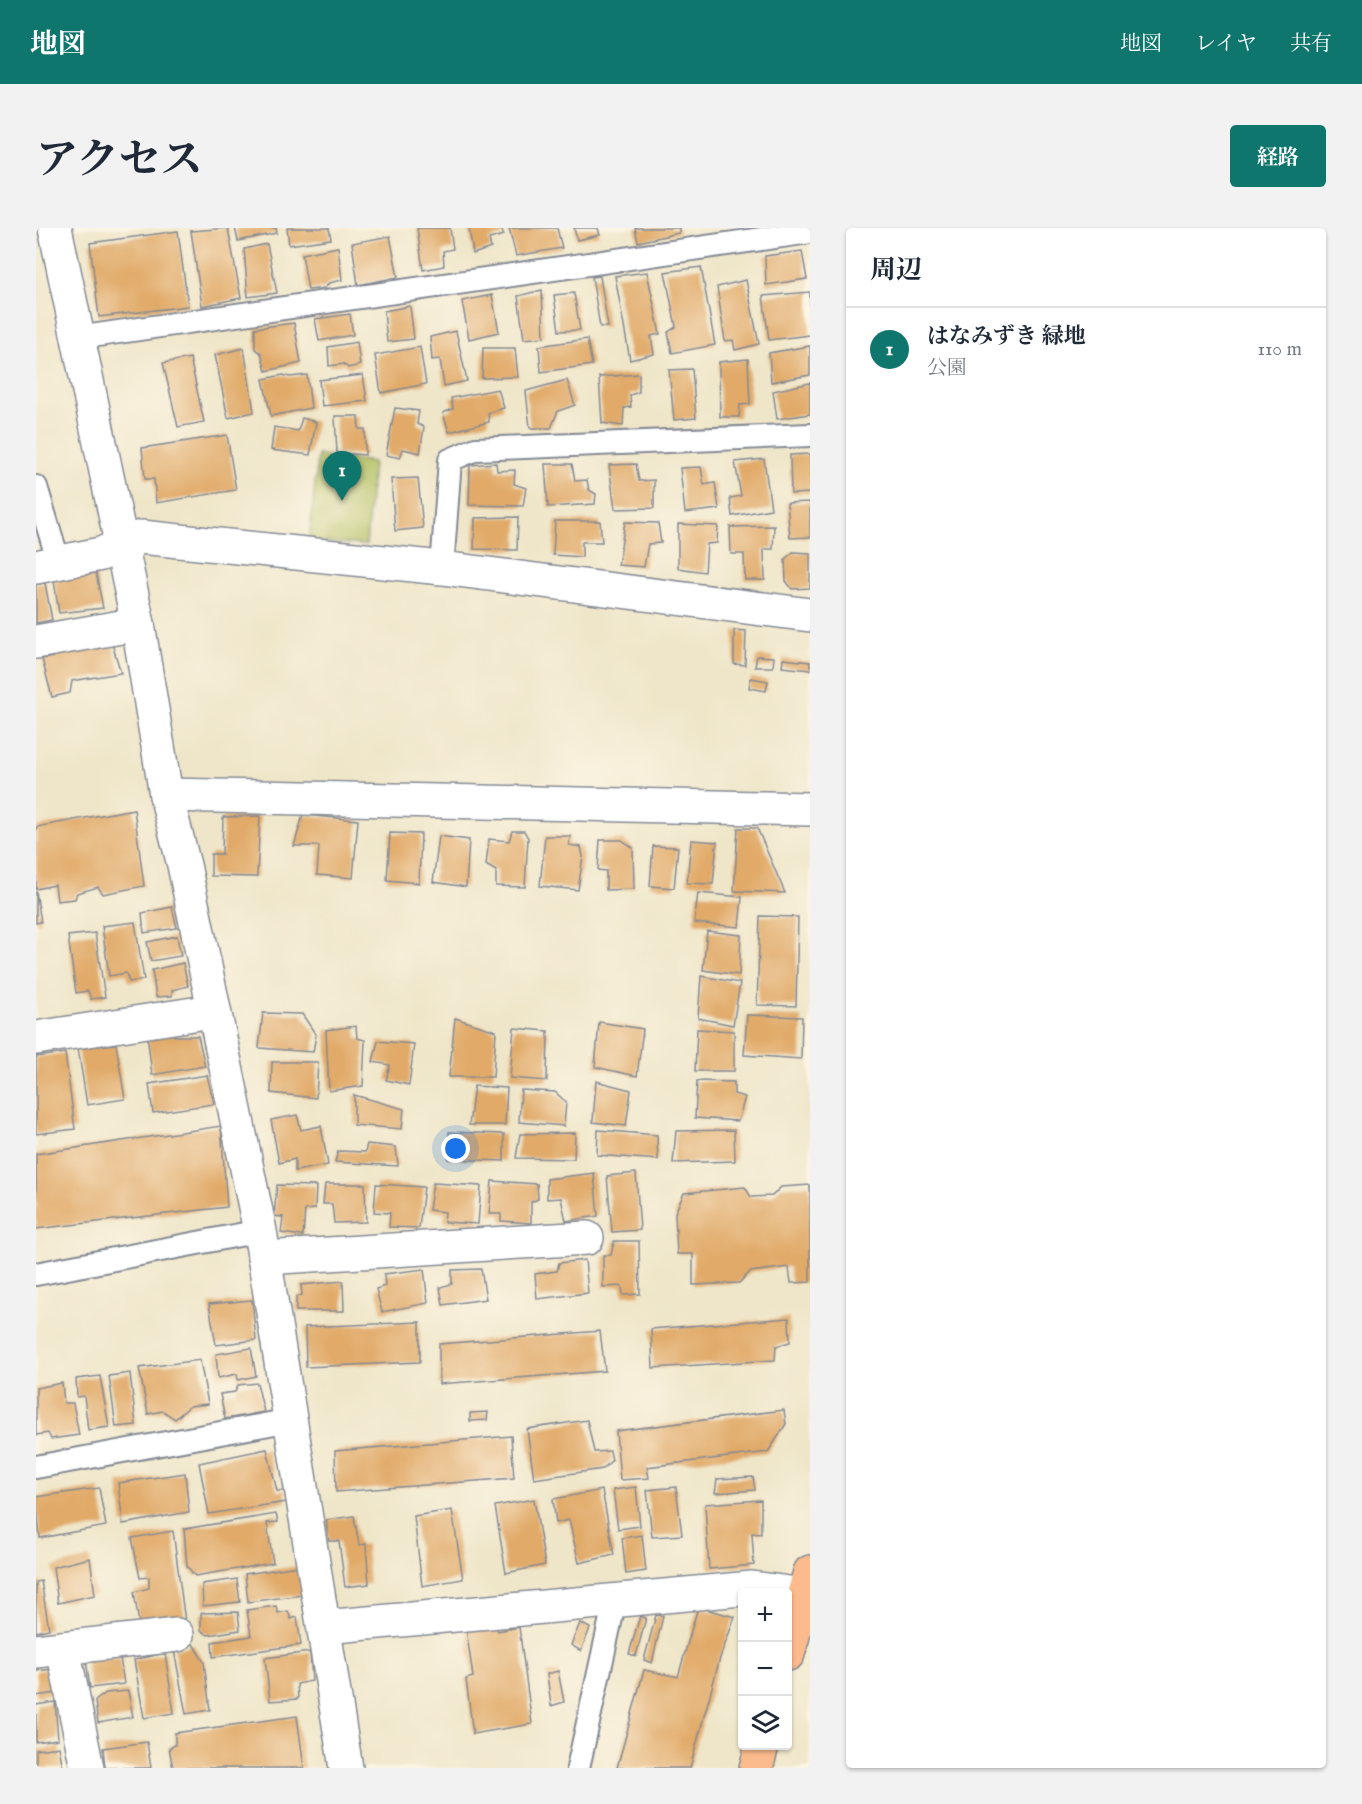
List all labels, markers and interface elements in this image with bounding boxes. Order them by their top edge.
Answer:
text: 地図 [30,28,86,63]
text: 地図 [1120,31,1162,58]
text: レイヤ [1195,31,1257,58]
text: 共有 [1290,31,1332,58]
button: 経路 [1230,125,1326,187]
text: アクセス [36,135,203,188]
text: 周辺 [870,254,922,287]
text: はなみずき 緑地 [927,323,1086,351]
text: 1 [886,337,893,362]
text: 110 m [1258,337,1302,362]
text: 公園 [927,356,967,381]
pin: 1 [322,452,362,501]
your location [441,1134,470,1163]
map controls [738,1588,792,1750]
button: + [738,1588,792,1642]
button: − [738,1642,792,1696]
button: layers [738,1696,792,1750]

